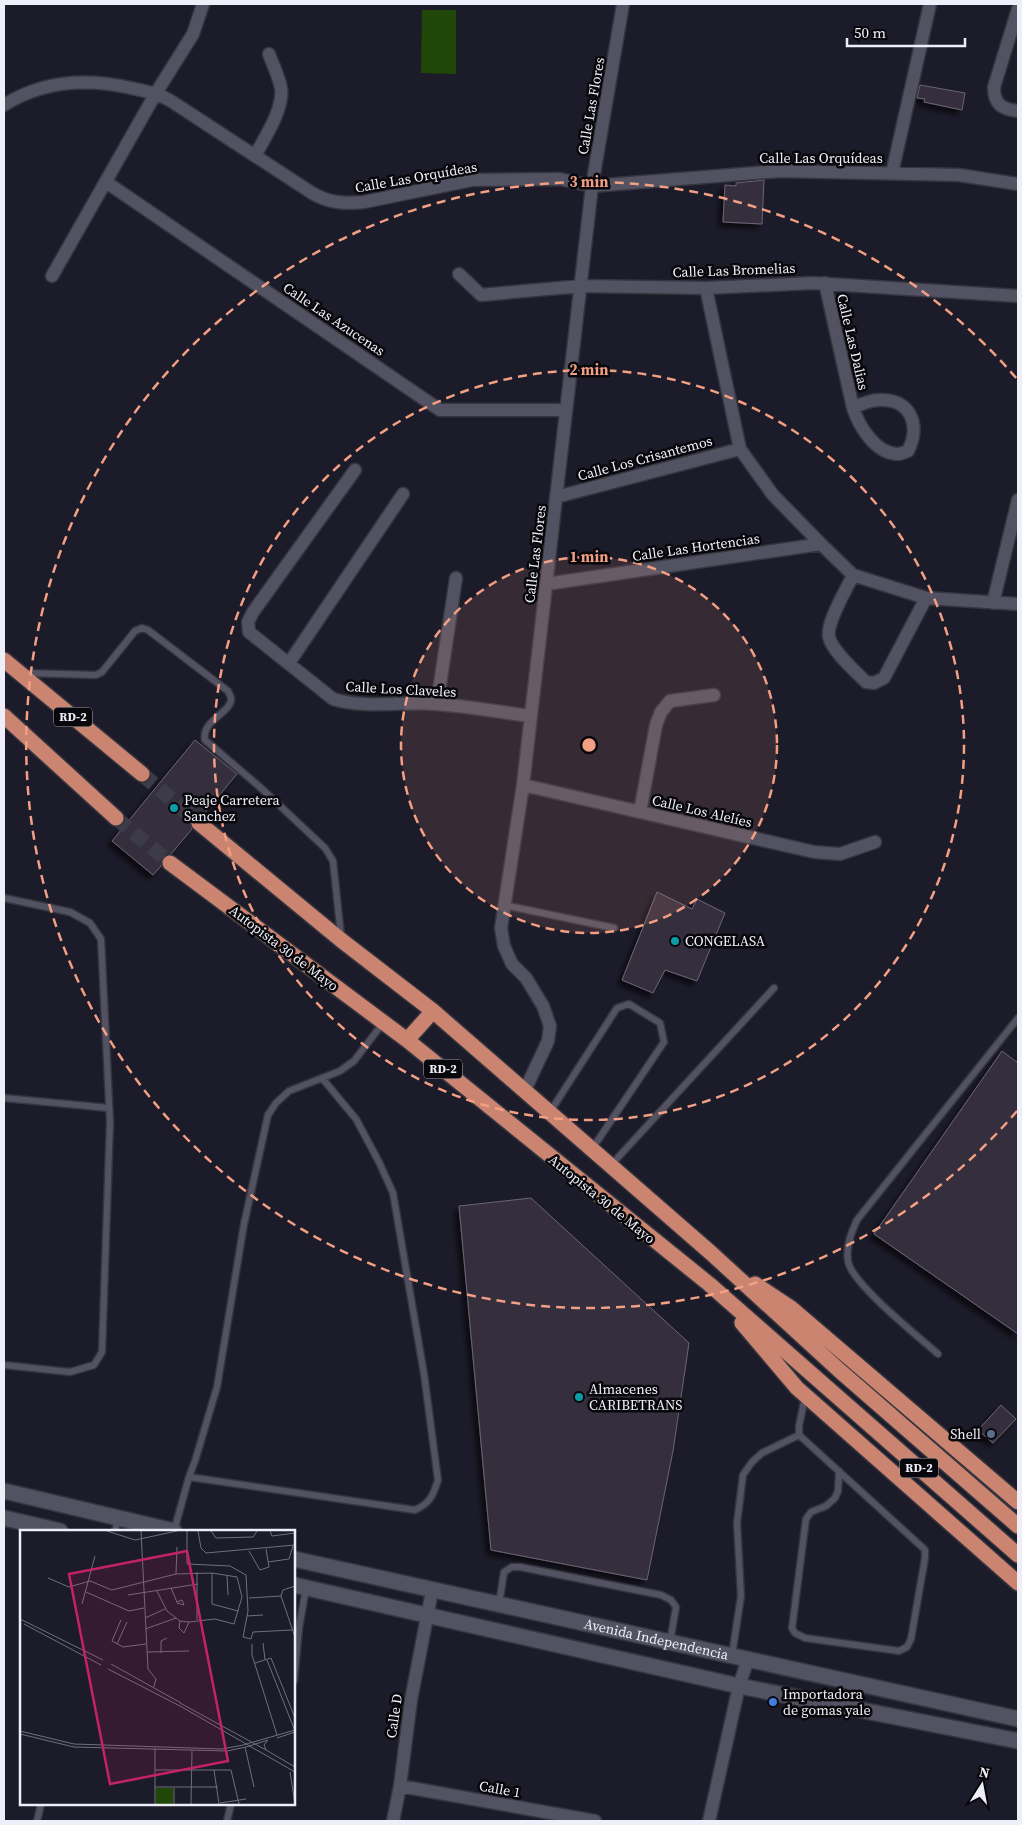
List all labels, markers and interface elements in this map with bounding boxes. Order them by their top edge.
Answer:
scale bar [847,15,964,47]
text: 50 m [854,22,886,43]
street label: Calle Las Flores [573,56,609,156]
street label: Calle Las Orquídeas [759,148,883,168]
street label: Calle Las Orquídeas [353,156,479,198]
text: 3 min [570,171,608,192]
street label: Calle Las Bromelias [672,258,796,282]
street label: Calle Las Azucenas [279,277,389,361]
street label: Calle Las Dalias [832,292,874,392]
text: 2 min [570,359,608,380]
street label: Calle Los Crisantemos [575,430,715,486]
street label: Calle Las Flores [519,504,551,604]
street label: Calle Las Hortencias [631,528,761,566]
text: 1 min [570,546,608,567]
street label: Calle Los Claveles [345,676,457,702]
road number: RD-2 [54,708,92,726]
centre of rings [580,736,598,754]
place label: Peaje Carretera Sanchez [184,790,281,826]
street label: Calle Los Alelíes [650,790,754,832]
marker: Peaje Carretera Sanchez [168,802,180,814]
street label: Autopista 30 de Mayo [225,900,343,996]
place label: CONGELASA [685,931,766,951]
marker: CONGELASA [669,935,681,947]
road number: RD-2 [424,1060,462,1078]
street label: Autopista 30 de Mayo [544,1150,660,1249]
place label: Almacenes CARIBETRANS [589,1379,682,1415]
marker: Almacenes CARIBETRANS [573,1391,585,1403]
place label: Shell [950,1424,981,1444]
marker: Shell [985,1428,997,1440]
road number: RD-2 [900,1459,938,1478]
inset map [20,1530,295,1805]
street label: Avenida Independencia [582,1613,731,1665]
place label: Importadora de gomas yale [783,1684,871,1720]
street label: Calle D [381,1692,407,1740]
marker: Importadora de gomas yale [767,1696,779,1708]
north arrow [957,1760,1007,1810]
text: N [978,1761,991,1783]
street label: Calle 1 [478,1776,522,1802]

